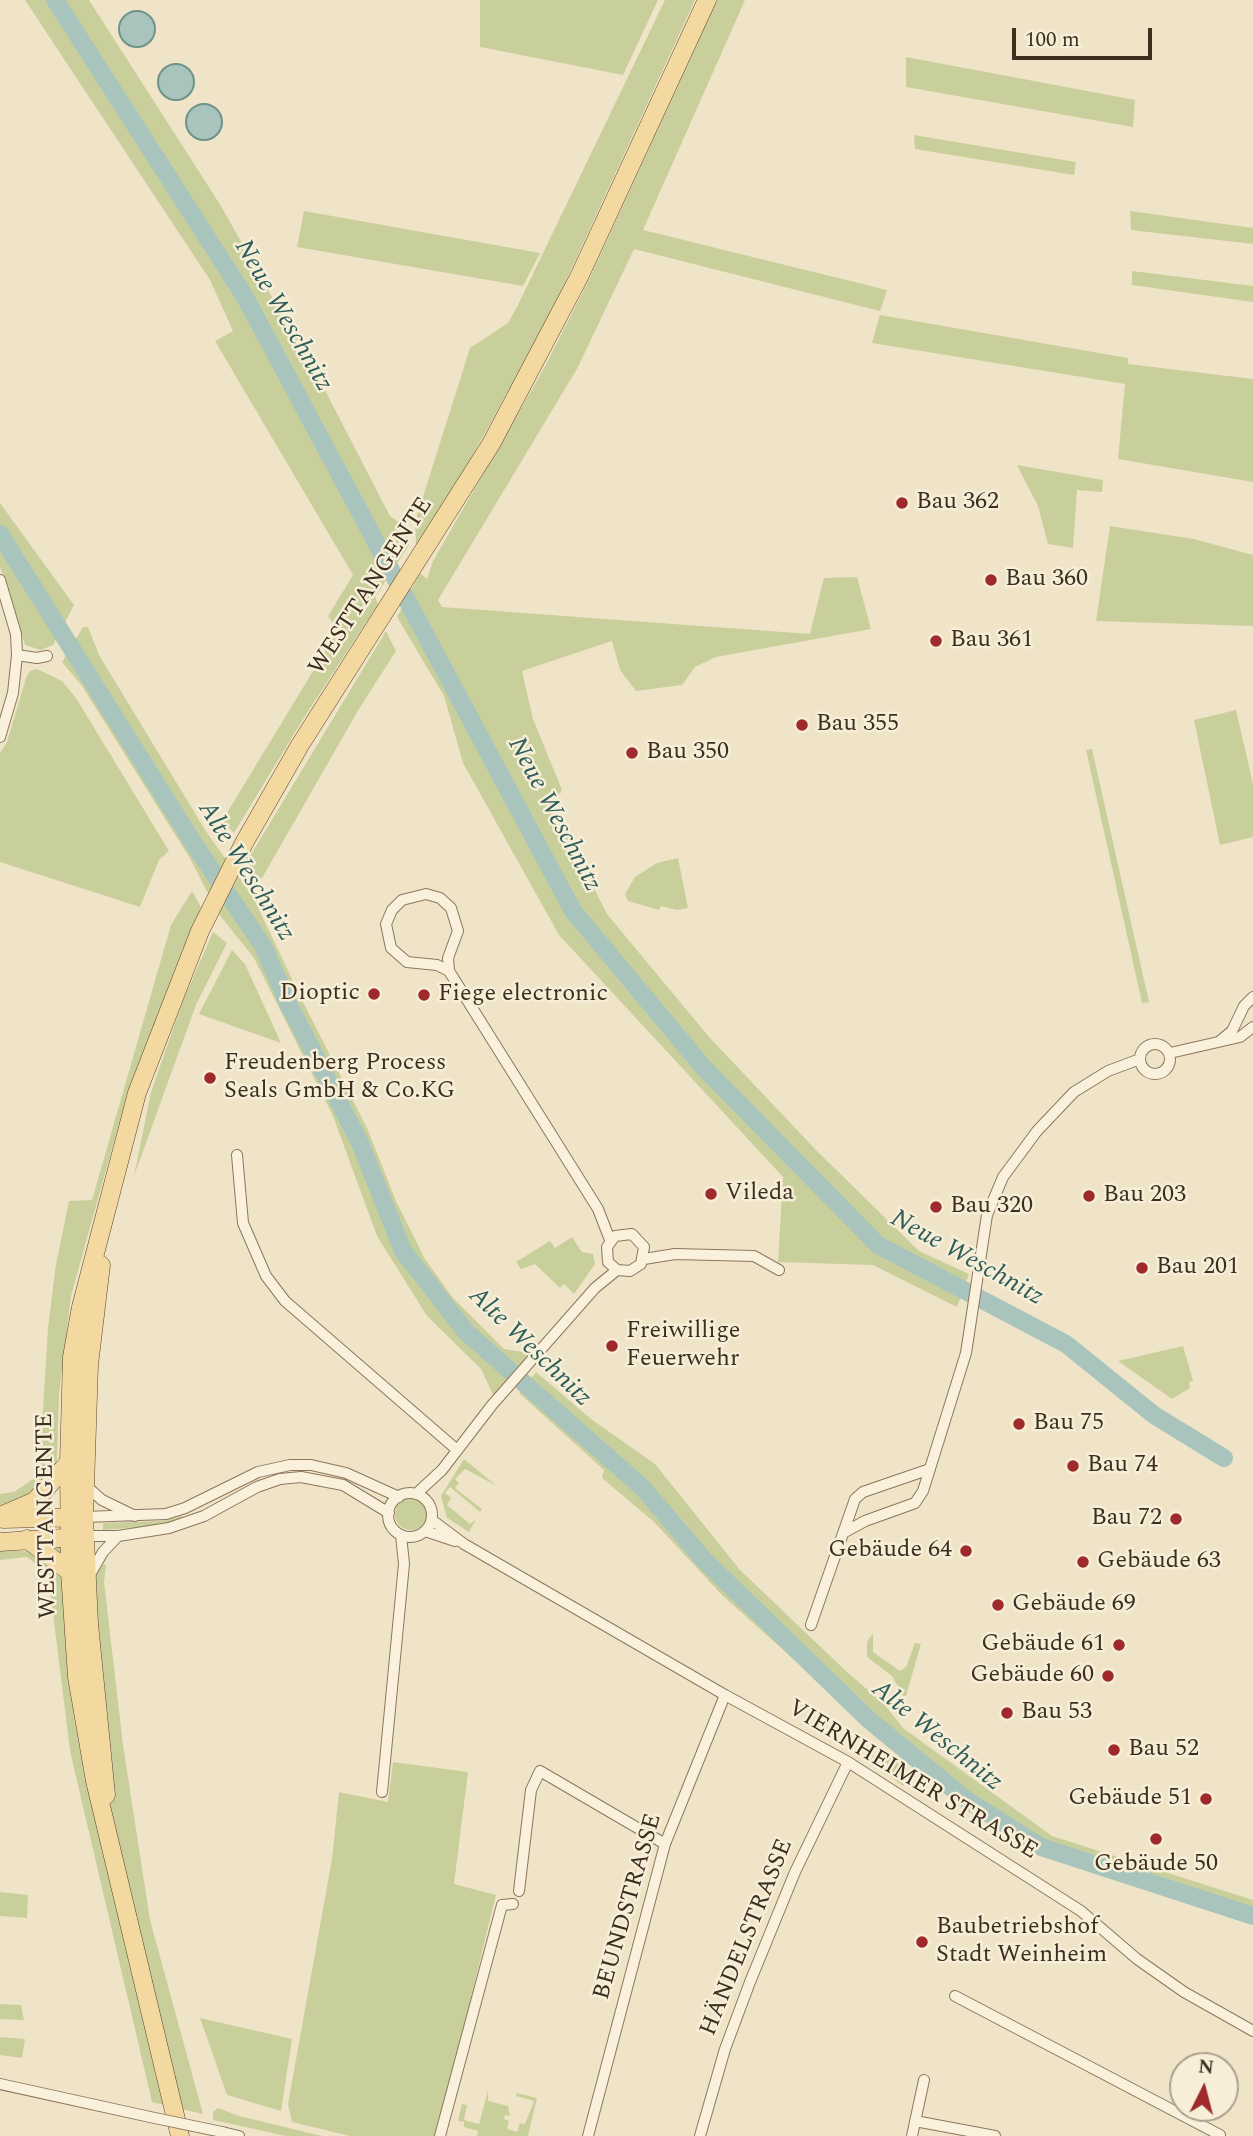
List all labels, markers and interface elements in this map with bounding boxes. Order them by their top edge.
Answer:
scale bar [1015,14,1155,58]
text: 100 m [1025,24,1080,56]
water label: Neue Weschnitz [226,235,338,397]
place label: Bau 362 [916,489,999,517]
street label: WESTTANGENTE [304,493,440,681]
marker: Bau 362 [894,495,910,511]
place label: Bau 360 [1005,566,1088,594]
marker: Bau 360 [983,572,999,588]
place label: Bau 361 [950,627,1033,655]
marker: Bau 361 [928,633,944,649]
place label: Bau 355 [816,711,899,739]
marker: Bau 355 [794,717,810,733]
water label: Neue Weschnitz [499,733,607,897]
place label: Bau 350 [646,739,729,767]
marker: Bau 350 [624,745,640,761]
water label: Alte Weschnitz [190,796,300,948]
place label: Dioptic [280,980,360,1008]
place label: Fiege electronic [438,981,608,1009]
marker: Dioptic [366,986,382,1002]
marker: Fiege electronic [416,987,432,1003]
place label: Freudenberg Process Seals GmbH & Co.KG [224,1050,455,1106]
marker: Freudenberg Process Seals GmbH & Co.KG [202,1070,218,1086]
place label: Vileda [725,1180,794,1208]
place label: Bau 203 [1103,1182,1186,1210]
marker: Vileda [703,1186,719,1202]
marker: Bau 203 [1081,1188,1097,1204]
place label: Bau 320 [950,1193,1033,1221]
marker: Bau 320 [928,1199,944,1215]
water label: Neue Weschnitz [884,1204,1048,1314]
place label: Bau 201 [1156,1254,1239,1282]
marker: Bau 201 [1134,1260,1150,1276]
water label: Alte Weschnitz [461,1282,597,1414]
place label: Freiwillige Feuerwehr [626,1318,740,1374]
marker: Freiwillige Feuerwehr [604,1338,620,1354]
place label: Bau 75 [1033,1410,1104,1438]
street label: WESTTANGENTE [32,1413,64,1619]
marker: Bau 75 [1011,1416,1027,1432]
place label: Bau 74 [1087,1452,1158,1480]
marker: Bau 74 [1065,1458,1081,1474]
place label: Bau 72 [1091,1505,1162,1533]
marker: Bau 72 [1168,1511,1184,1527]
place label: Gebäude 64 [828,1537,952,1565]
marker: Gebäude 64 [958,1543,974,1559]
place label: Gebäude 63 [1097,1548,1221,1576]
marker: Gebäude 63 [1075,1554,1091,1570]
place label: Gebäude 69 [1012,1591,1136,1619]
marker: Gebäude 69 [990,1597,1006,1613]
place label: Gebäude 61 [981,1631,1105,1659]
marker: Gebäude 61 [1111,1637,1127,1653]
place label: Gebäude 60 [970,1662,1094,1690]
marker: Gebäude 60 [1100,1668,1116,1684]
water label: Alte Weschnitz [864,1675,1008,1799]
street label: VIERNHEIMER STRASSE [782,1695,1042,1867]
place label: Bau 53 [1021,1699,1092,1727]
marker: Bau 53 [999,1705,1015,1721]
place label: Bau 52 [1128,1736,1199,1764]
marker: Bau 52 [1106,1742,1122,1758]
place label: Gebäude 51 [1068,1785,1192,1813]
marker: Gebäude 51 [1198,1791,1214,1807]
street label: BEUNDSTRASSE [589,1811,669,2003]
marker: Gebäude 50 [1148,1831,1164,1847]
street label: HÄNDELSTRASSE [695,1835,801,2041]
place label: Gebäude 50 [1094,1851,1218,1879]
place label: Baubetriebshof Stadt Weinheim [936,1914,1107,1970]
marker: Baubetriebshof Stadt Weinheim [914,1934,930,1950]
north arrow [1169,2052,1239,2122]
text: N [1197,2052,1215,2083]

